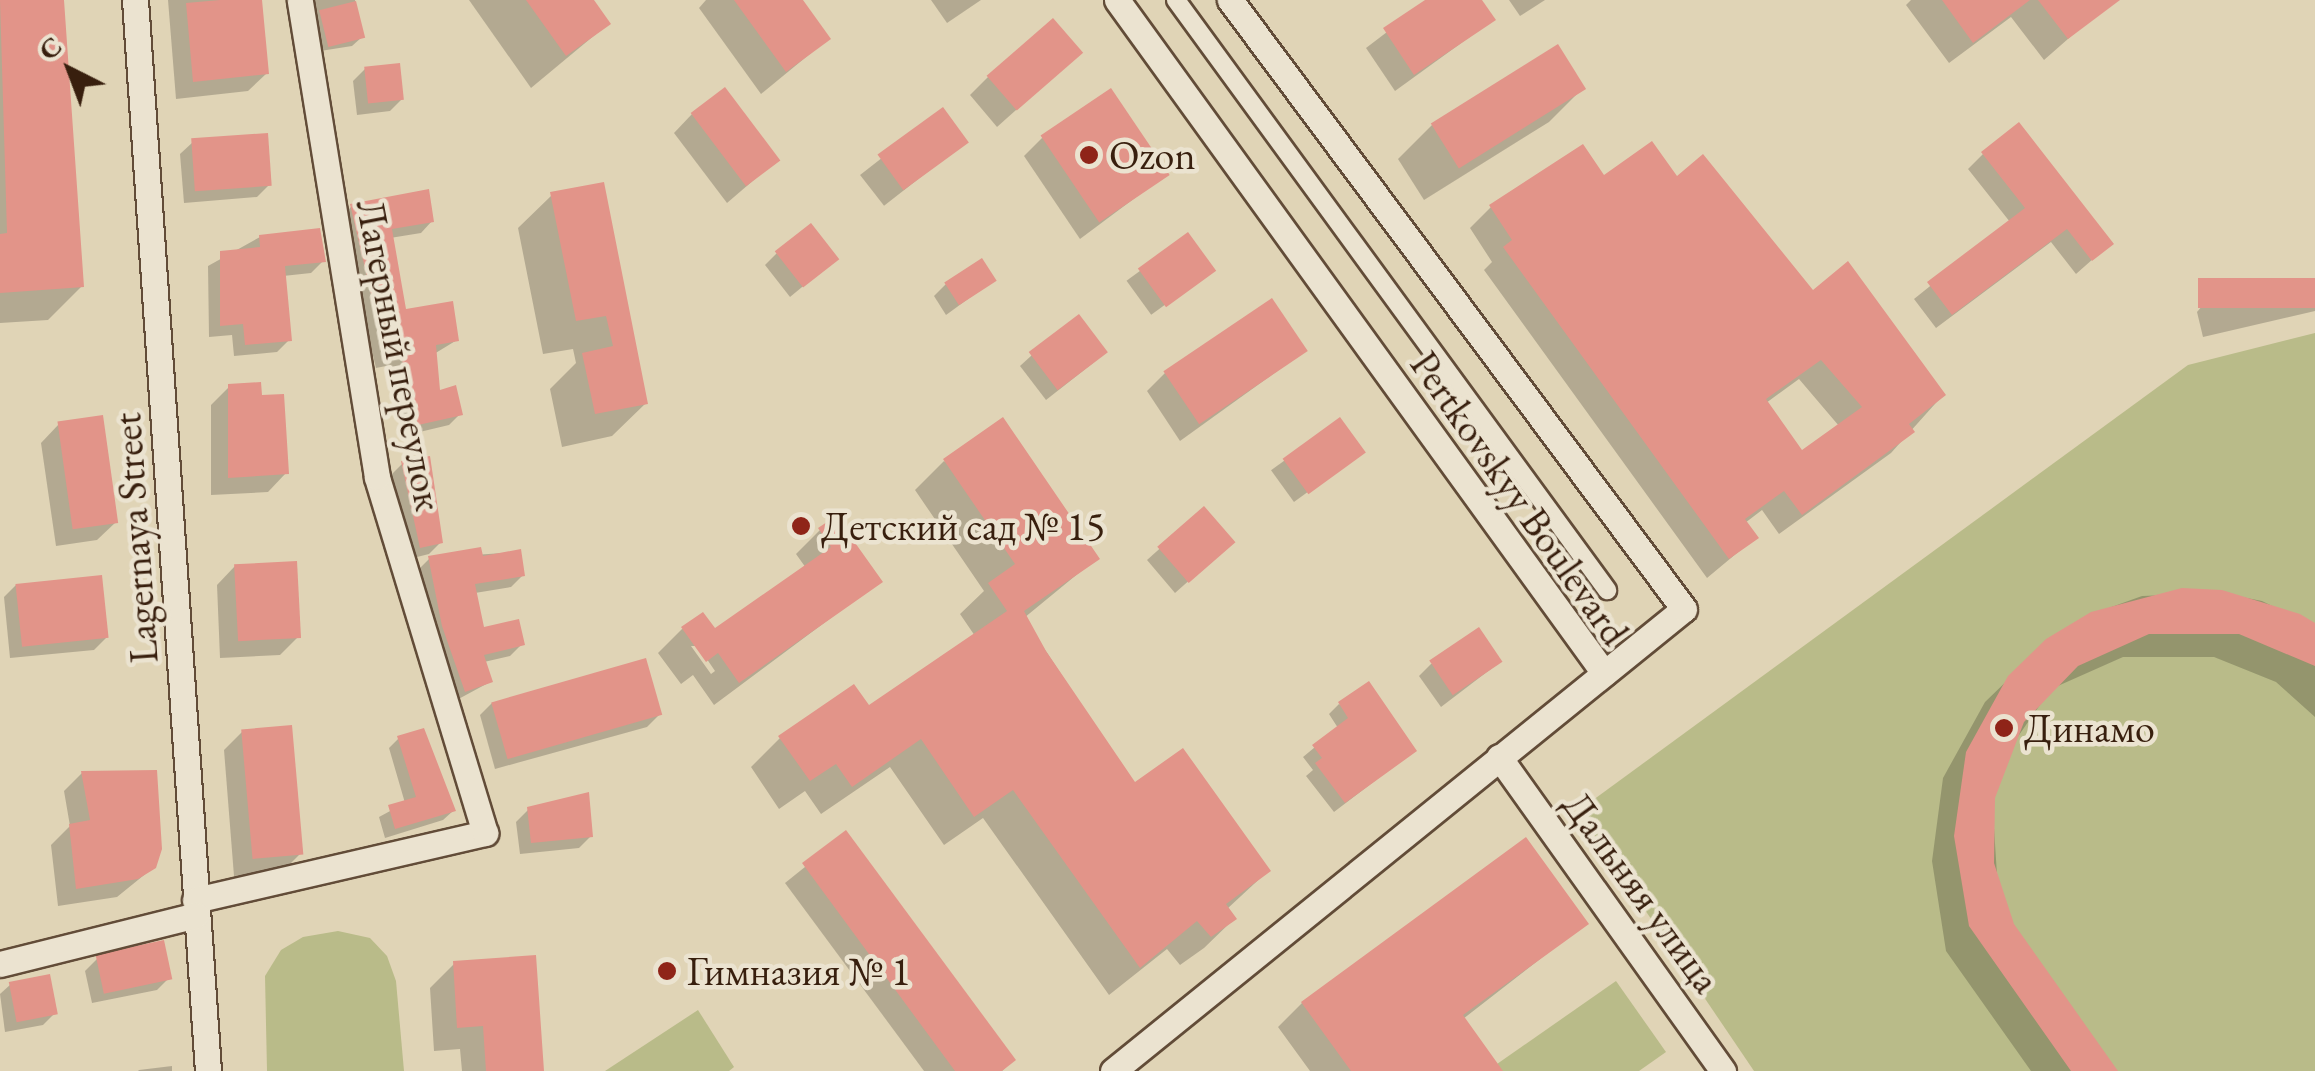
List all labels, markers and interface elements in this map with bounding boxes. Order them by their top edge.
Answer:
north arrow [20,20,120,120]
text: С [30,28,69,68]
place label: Ozon [1109,131,1196,179]
marker: Ozon [1078,144,1100,166]
street label: Лагерный переулок [346,195,454,515]
street label: Pertkovskyy Boulevard [1401,342,1639,654]
street label: Lagernaya Street [102,411,168,665]
place label: Детский сад № 15 [821,502,1105,550]
marker: Детский сад № 15 [790,515,812,537]
place label: Динамо [2024,704,2155,752]
marker: Динамо [1993,717,2015,739]
street label: Дальняя улица [1553,782,1731,1002]
place label: Гимназия № 1 [687,947,910,995]
marker: Гимназия № 1 [656,960,678,982]

